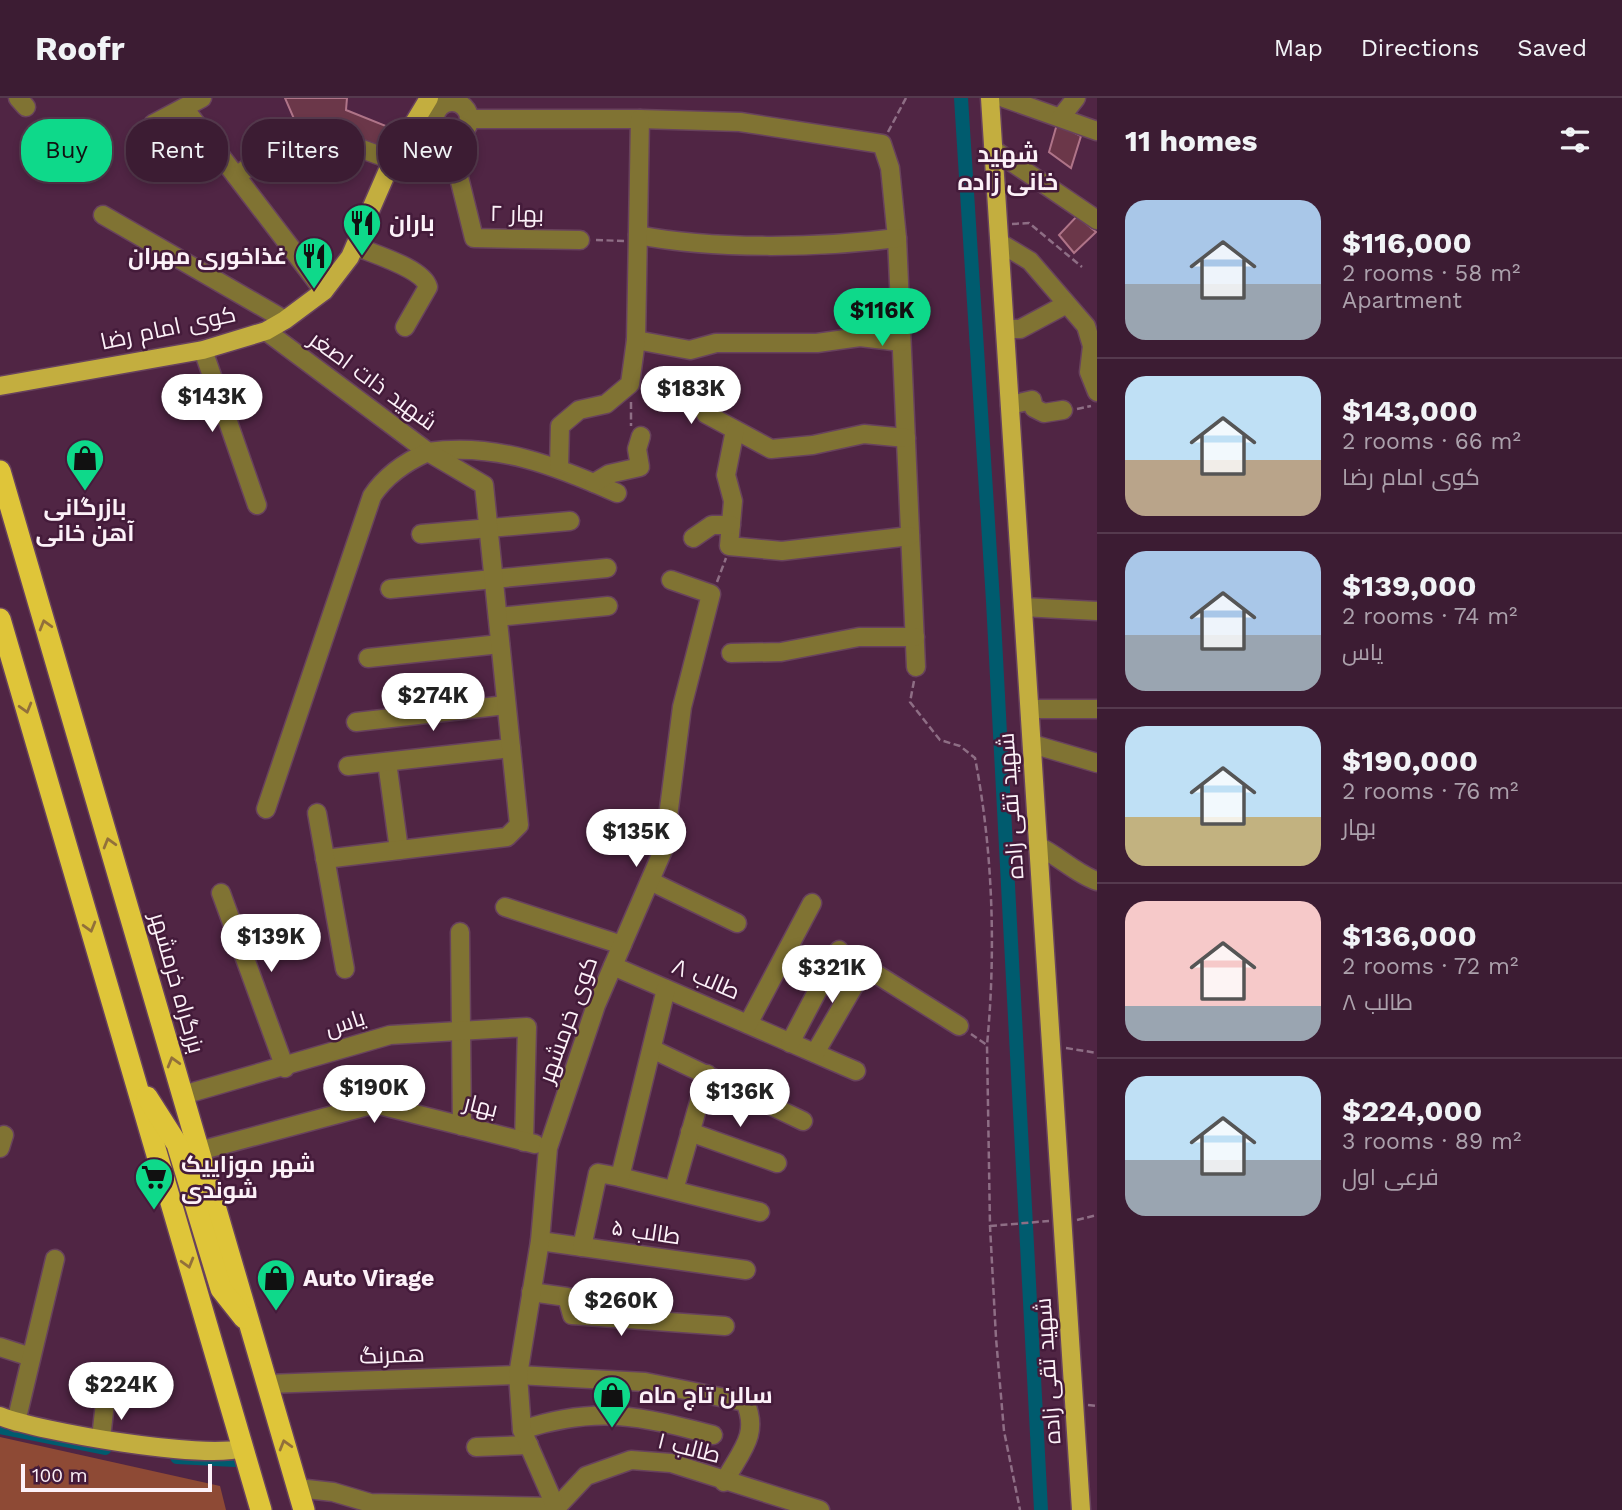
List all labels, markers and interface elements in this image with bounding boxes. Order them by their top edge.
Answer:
text: Roofr [35,29,125,68]
text: Map [1274,34,1323,62]
text: Directions [1361,34,1479,62]
text: Saved [1517,34,1587,62]
chip: Buy [21,119,112,182]
chip: Rent [126,119,228,182]
chip: Filters [242,119,364,182]
chip: New [378,119,477,182]
icon: filters [1556,121,1594,159]
text: 11 homes [1125,123,1258,158]
district label: شهید خانی زاده [958,140,1058,196]
street label: بهار ۲ [490,200,544,228]
restaurant icon: باران [341,202,383,257]
place label: باران [389,210,435,237]
text: $116,000 [1342,225,1472,260]
icon: home [1181,228,1265,312]
restaurant icon: غذاخوری مهران [293,235,335,290]
place label: غذاخوری مهران [128,243,287,270]
text: 2 rooms · 58 m² [1342,260,1521,287]
text: Apartment [1342,287,1462,314]
pin: $116K [833,288,931,348]
text: $116K [850,297,914,324]
street label: کوی امام رضا [98,300,239,357]
street label: شهید ذات اصغر [302,325,442,436]
pin: $183K [642,366,740,426]
pin: $143K [163,374,261,434]
text: $183K [657,375,725,402]
text: $143K [177,383,247,410]
text: $143,000 [1342,393,1478,428]
icon: home [1181,404,1265,488]
text: 2 rooms · 66 m² [1342,428,1521,455]
shop icon: بازرگانی آهن خانی [64,437,106,492]
text: کوی امام رضا [1342,464,1480,491]
place label: بازرگانی آهن خانی [36,494,135,547]
text: $139,000 [1342,568,1477,603]
icon: home [1181,579,1265,663]
text: 2 rooms · 74 m² [1342,603,1517,630]
one-way arrow [39,619,54,631]
text: یاس [1342,639,1383,666]
pin: $274K [384,674,482,733]
text: $274K [398,682,468,709]
one-way arrow [18,702,33,714]
street label: شهید تقی زاده [992,732,1030,880]
text: $190,000 [1342,743,1478,778]
icon: home [1181,754,1265,838]
text: 2 rooms · 76 m² [1342,778,1518,805]
pin: $135K [587,810,685,869]
text: بهار [1342,814,1376,841]
text: $135K [602,818,670,845]
one-way arrow [103,837,117,849]
street label: بزرگراه خرمشهر [143,908,210,1057]
pin: $139K [222,914,320,974]
text: $136,000 [1342,918,1477,953]
one-way arrow [82,920,96,932]
text: $139K [237,923,305,950]
icon: home [1181,929,1265,1013]
pin: $321K [783,946,881,1005]
street label: کوی خرمشهر [532,953,603,1089]
street label: طالب ۸ [668,953,744,1005]
text: 2 rooms · 72 m² [1342,953,1518,980]
text: $321K [798,954,866,981]
text: طالب ۸ [1342,989,1413,1016]
street label: یاس [321,1004,369,1042]
one-way arrow [166,1056,181,1068]
pin: $190K [325,1066,423,1125]
pin: $136K [691,1070,789,1129]
text: $190K [339,1074,409,1101]
text: $136K [706,1078,774,1105]
street label: بهار [459,1088,501,1123]
text: $224,000 [1342,1093,1482,1128]
icon: home [1181,1104,1265,1188]
text: 3 rooms · 89 m² [1342,1128,1521,1155]
place label: شهر موزاییک شوندی [181,1151,315,1204]
supermarket icon: شهر موزاییک شوندی [133,1156,175,1211]
text: فرعی اول [1342,1164,1439,1191]
street label: طالب ۵ [610,1214,682,1250]
one-way arrow [180,1256,195,1268]
shop icon: Auto Virage [255,1257,297,1312]
place label: Auto Virage [303,1265,434,1292]
pin: $260K [572,1278,670,1338]
text: $260K [584,1287,658,1314]
street label: شهید تقی زاده [1029,1297,1067,1445]
street label: همرنگ [359,1340,425,1370]
pin: $224K [72,1362,170,1422]
text: $224K [85,1371,157,1398]
shop icon: سالن تاج ماه [591,1374,633,1429]
place label: سالن تاج ماه [639,1382,773,1411]
street label: طالب ۱ [655,1427,723,1469]
one-way arrow [278,1439,293,1451]
scale bar [21,1461,212,1493]
text: 100 m [32,1464,88,1487]

